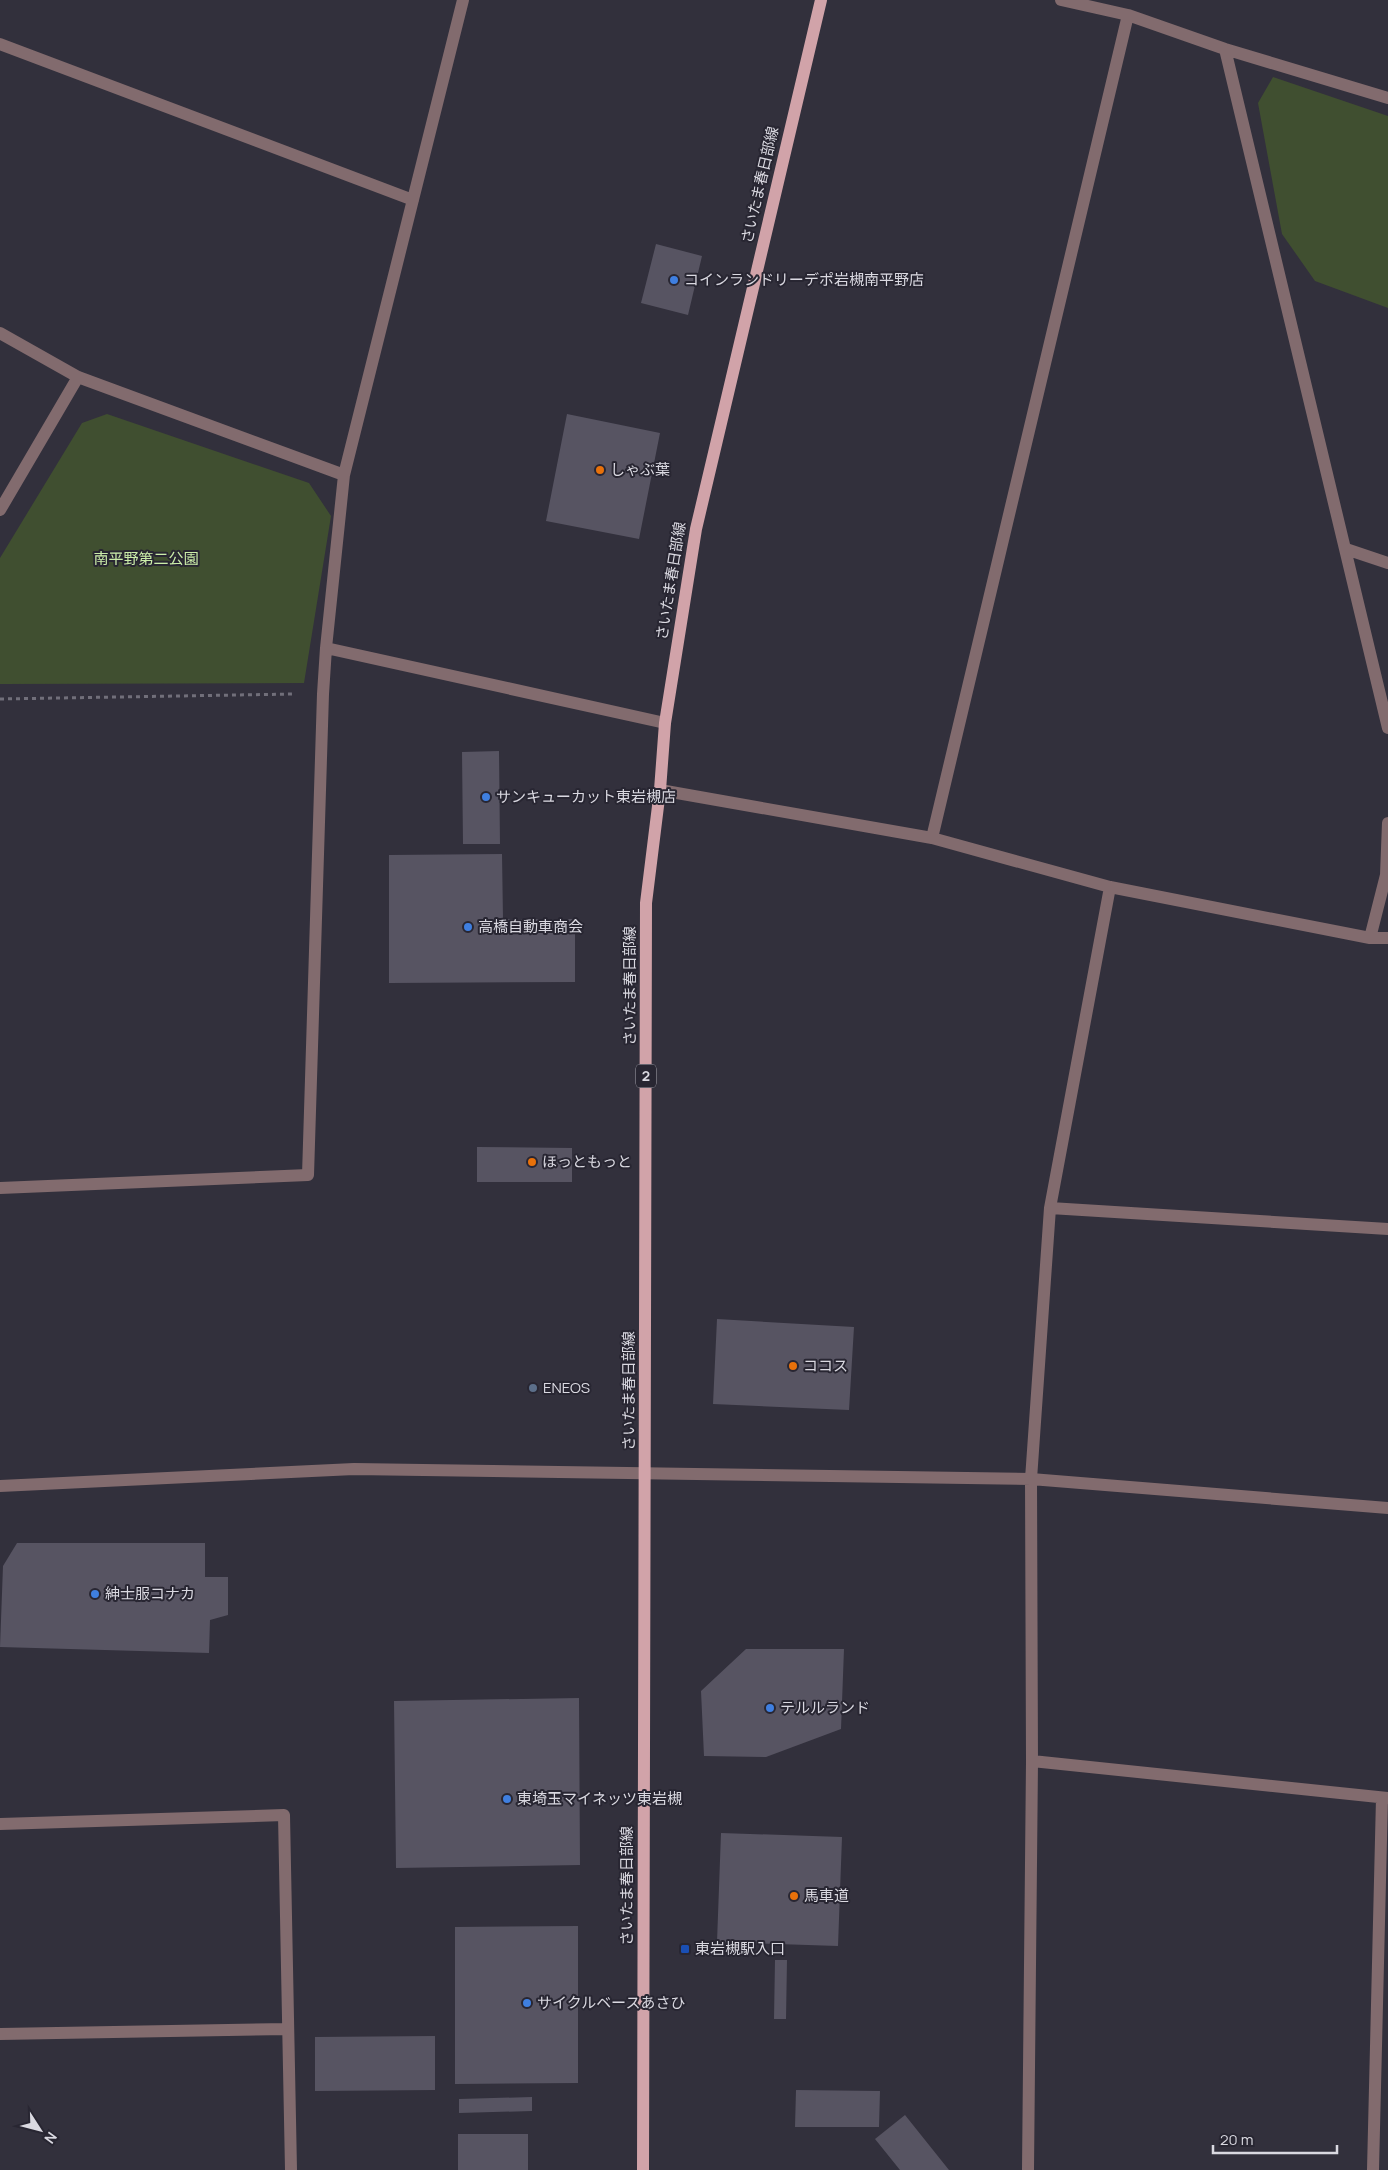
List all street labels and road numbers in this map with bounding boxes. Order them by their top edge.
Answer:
street label: さいたま春日部線 [736,124,783,245]
street label: さいたま春日部線 [651,520,690,642]
street label: さいたま春日部線 [619,926,640,1046]
road number: 2 [636,1064,656,1088]
street label: さいたま春日部線 [618,1331,639,1451]
street label: さいたま春日部線 [616,1826,637,1946]

